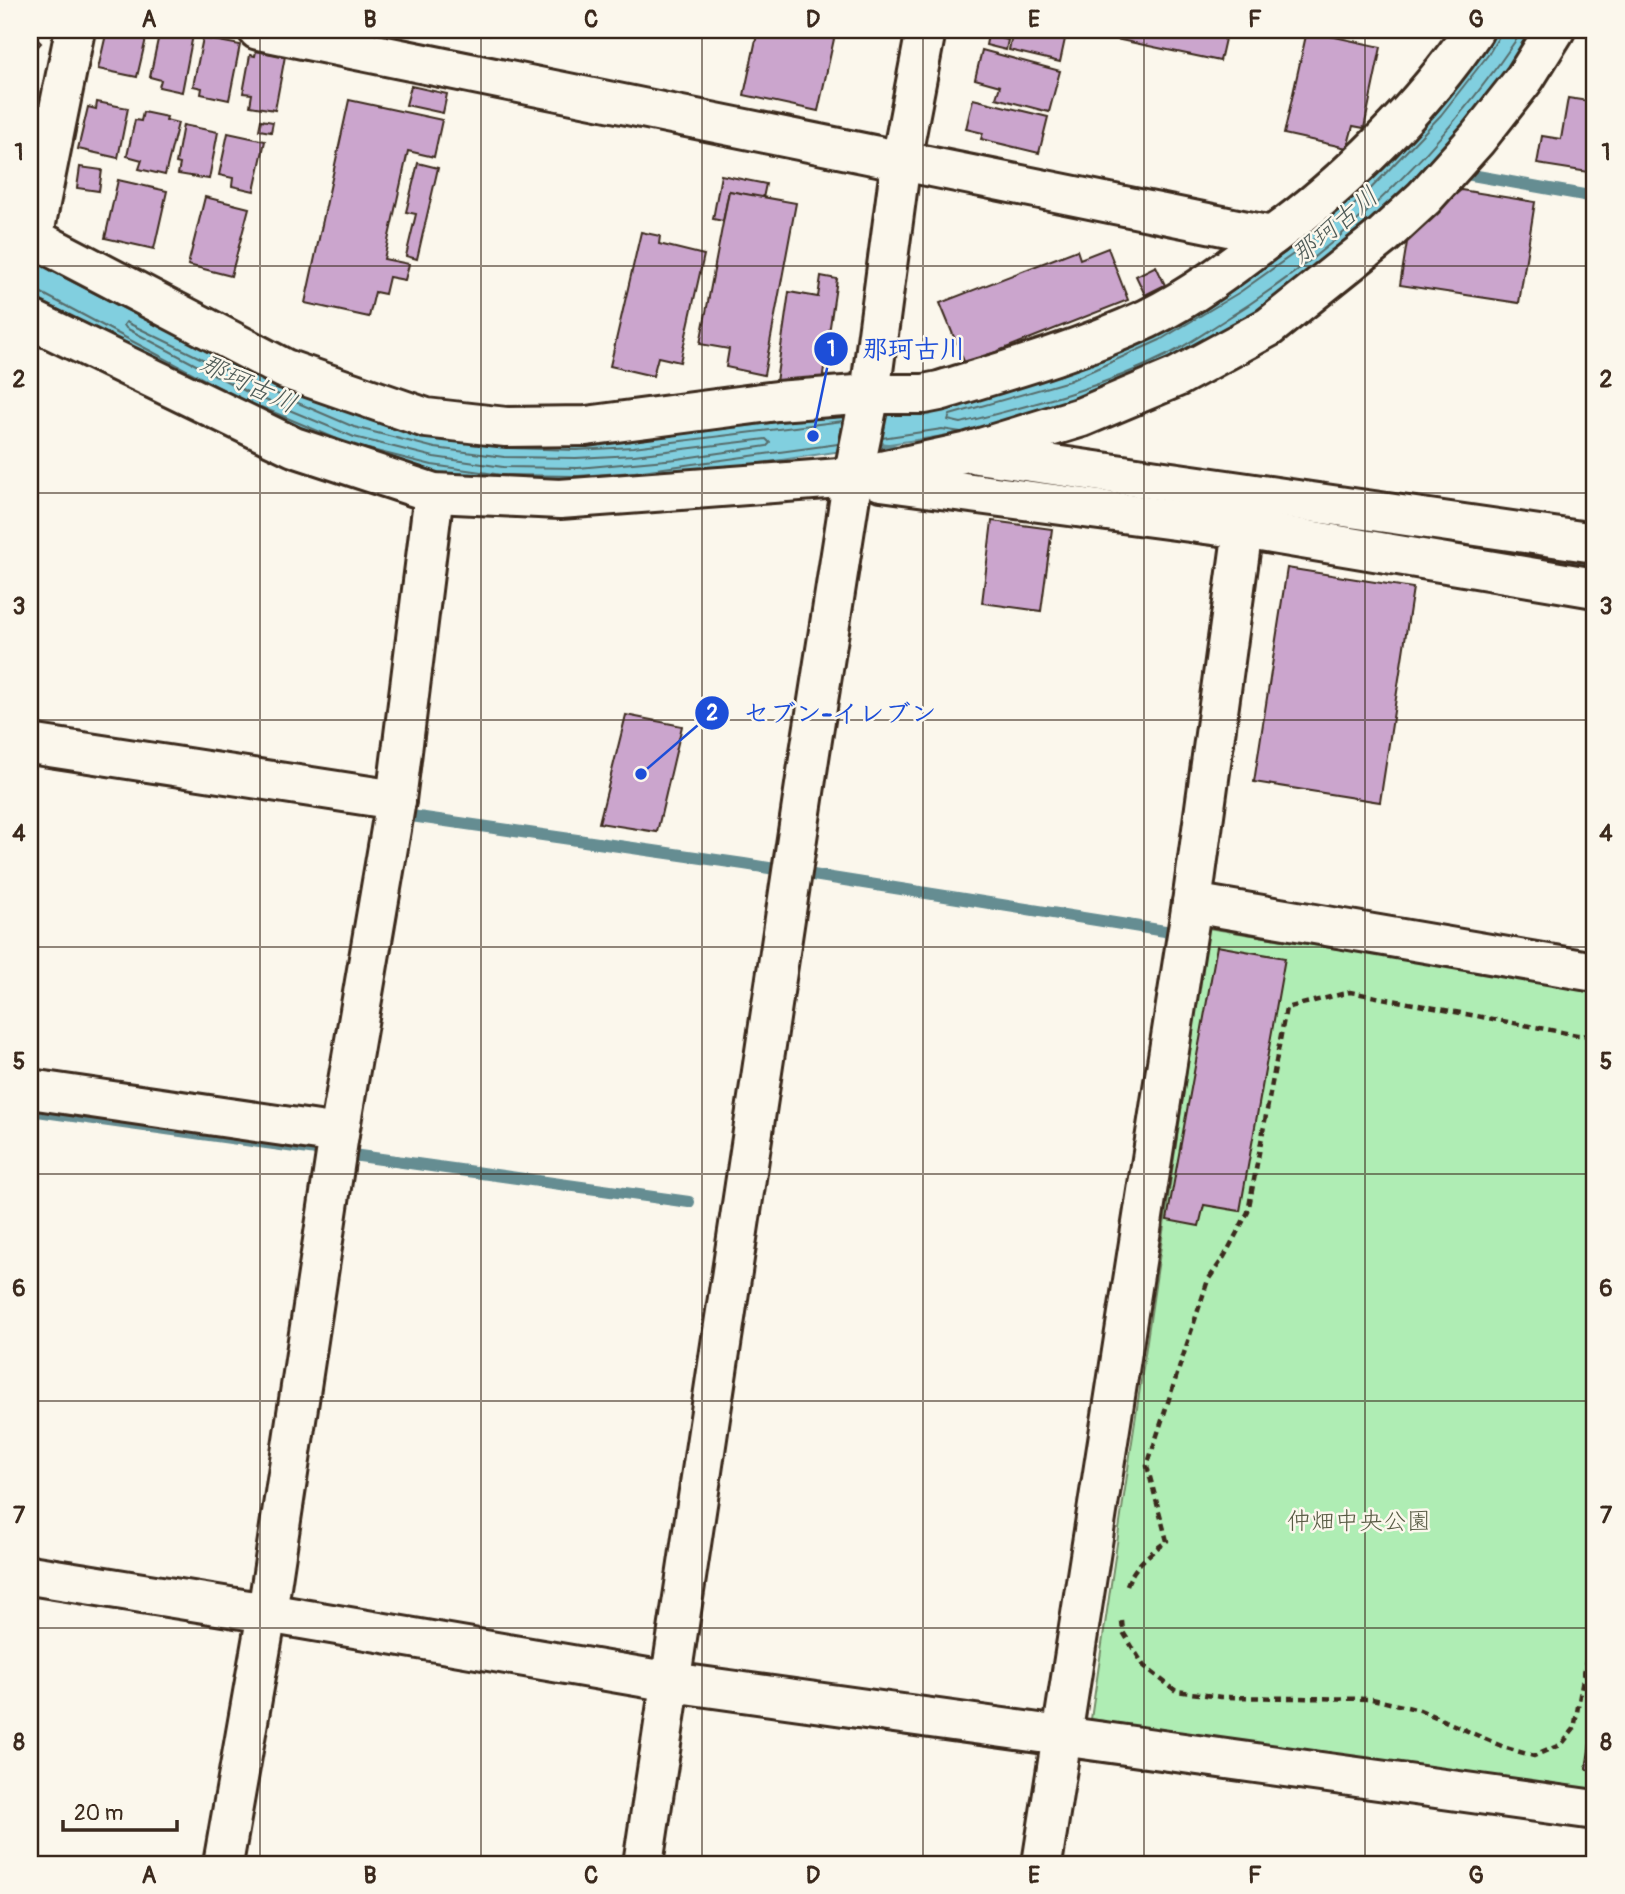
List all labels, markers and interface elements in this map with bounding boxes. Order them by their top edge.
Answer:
text: A [142,5,157,34]
text: B [363,5,377,34]
text: C [584,5,598,34]
text: D [806,5,820,34]
text: E [1028,5,1040,34]
text: F [1248,5,1262,34]
text: G [1468,5,1484,34]
text: 1 [15,138,24,167]
text: 1 [1602,138,1611,167]
water label: 那珂古川 [1285,180,1385,272]
callout: 那珂古川 [813,325,980,372]
text: 那珂古川 [862,334,966,366]
text: 1 [827,336,835,363]
water label: 那珂古川 [194,348,302,420]
text: 2 [13,365,26,394]
text: 2 [1600,365,1613,394]
text: 3 [13,592,25,621]
text: 3 [1600,592,1612,621]
callout: セブン-イレブン [695,689,951,736]
text: セブン-イレブン [743,698,937,730]
text: 2 [706,700,718,727]
text: 4 [12,819,26,848]
text: 4 [1599,819,1613,848]
text: 5 [13,1047,25,1076]
text: 5 [1600,1047,1612,1076]
text: 6 [12,1274,26,1303]
text: 6 [1599,1274,1613,1303]
text: 7 [13,1501,26,1530]
text: 7 [1600,1501,1613,1530]
park label: 仲畑中央公園 [1287,1507,1431,1536]
text: 8 [13,1728,25,1757]
text: 8 [1600,1728,1612,1757]
scale bar [63,1789,177,1833]
text: 20 m [74,1800,123,1827]
text: A [142,1861,157,1890]
text: B [363,1861,377,1890]
text: C [584,1861,598,1890]
text: D [806,1861,820,1890]
text: E [1028,1861,1040,1890]
text: F [1248,1861,1262,1890]
text: G [1468,1861,1484,1890]

